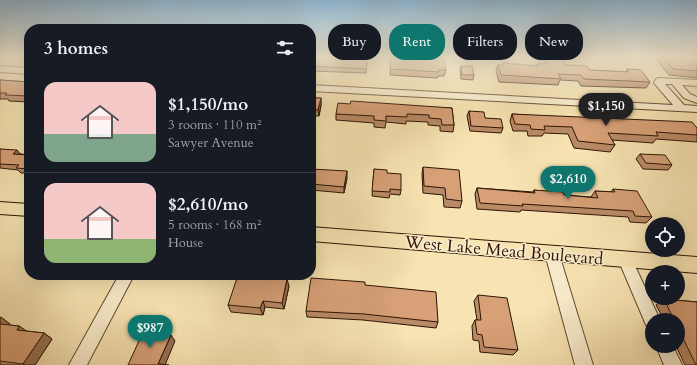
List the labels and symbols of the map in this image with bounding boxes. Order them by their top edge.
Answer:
pin: $1,150 [573,93,639,127]
pin: $2,610 [535,166,601,200]
street label: West Lake Mead Boulevard [403,230,604,271]
pin: $987 [126,315,174,349]

